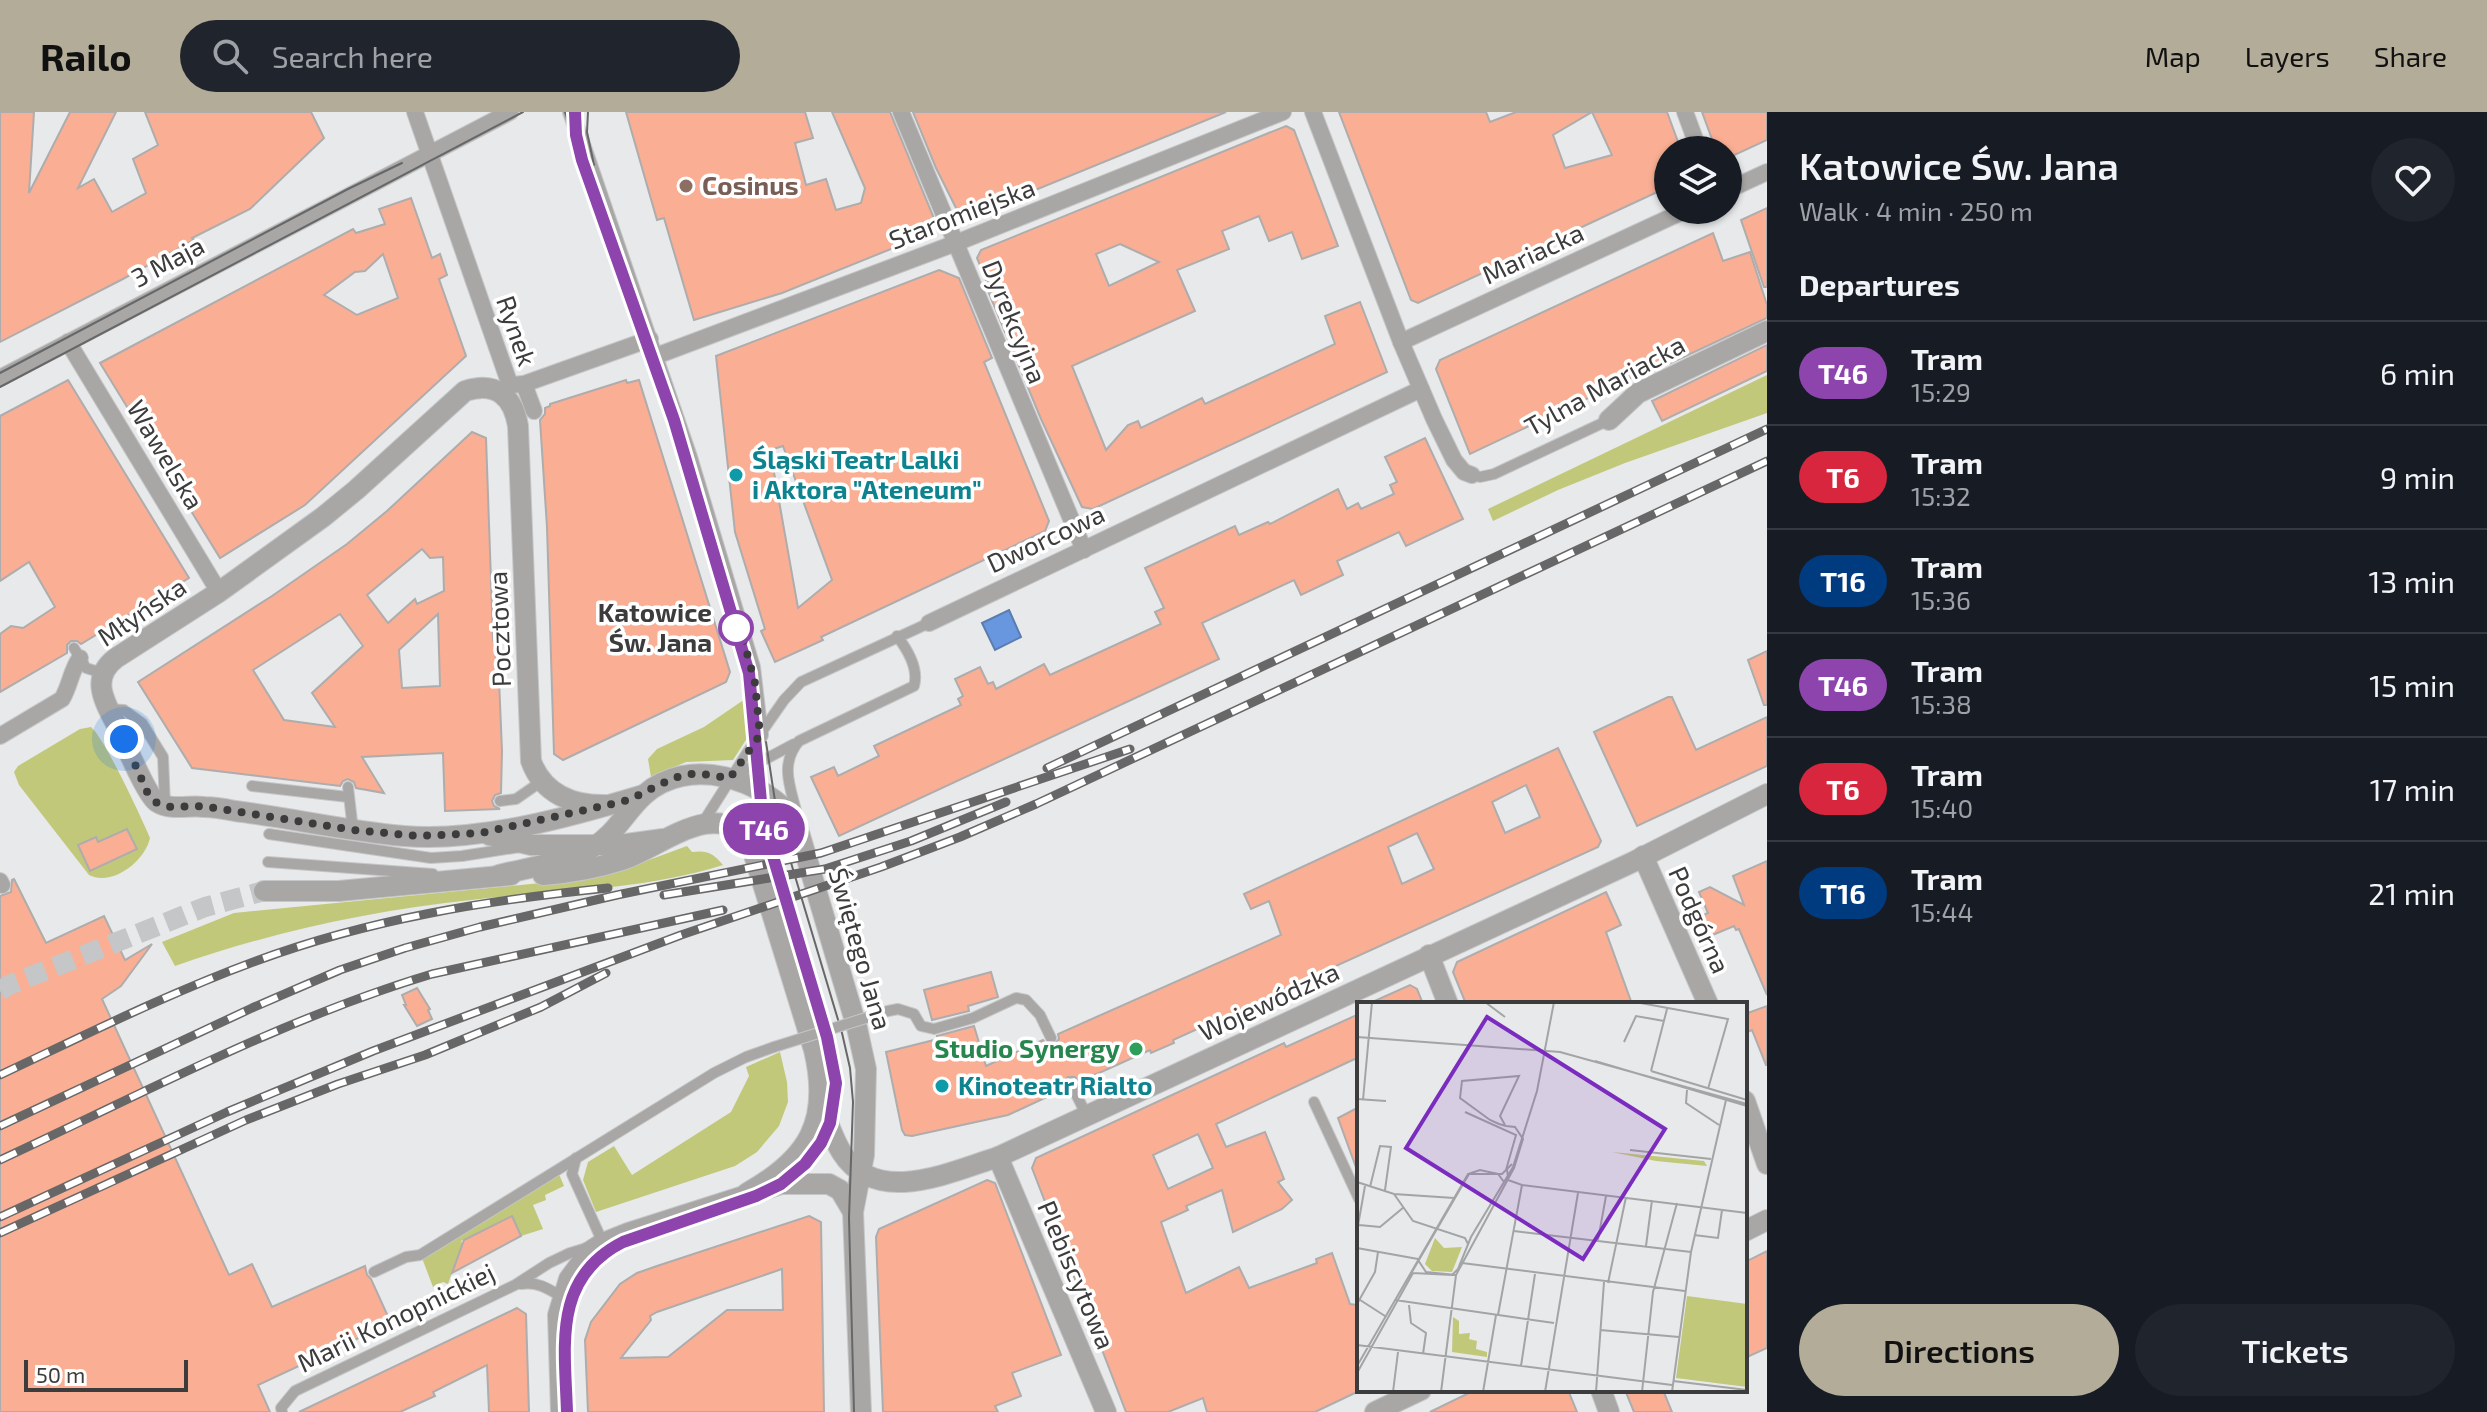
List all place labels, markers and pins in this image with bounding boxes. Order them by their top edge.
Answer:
place label: Cosinus [702,169,798,200]
marker: Cosinus [677,177,695,195]
place label: Śląski Teatr Lalki i Aktora "Ateneum" [752,443,982,504]
marker: Śląski Teatr Lalki i Aktora "Ateneum" [727,466,745,484]
place label: Katowice Św. Jana [598,596,712,657]
marker: Katowice Św. Jana [719,611,753,645]
place label: Studio Synergy [934,1032,1120,1064]
marker: Studio Synergy [1127,1040,1145,1058]
place label: Kinoteatr Rialto [958,1069,1153,1100]
marker: Kinoteatr Rialto [933,1077,951,1095]

